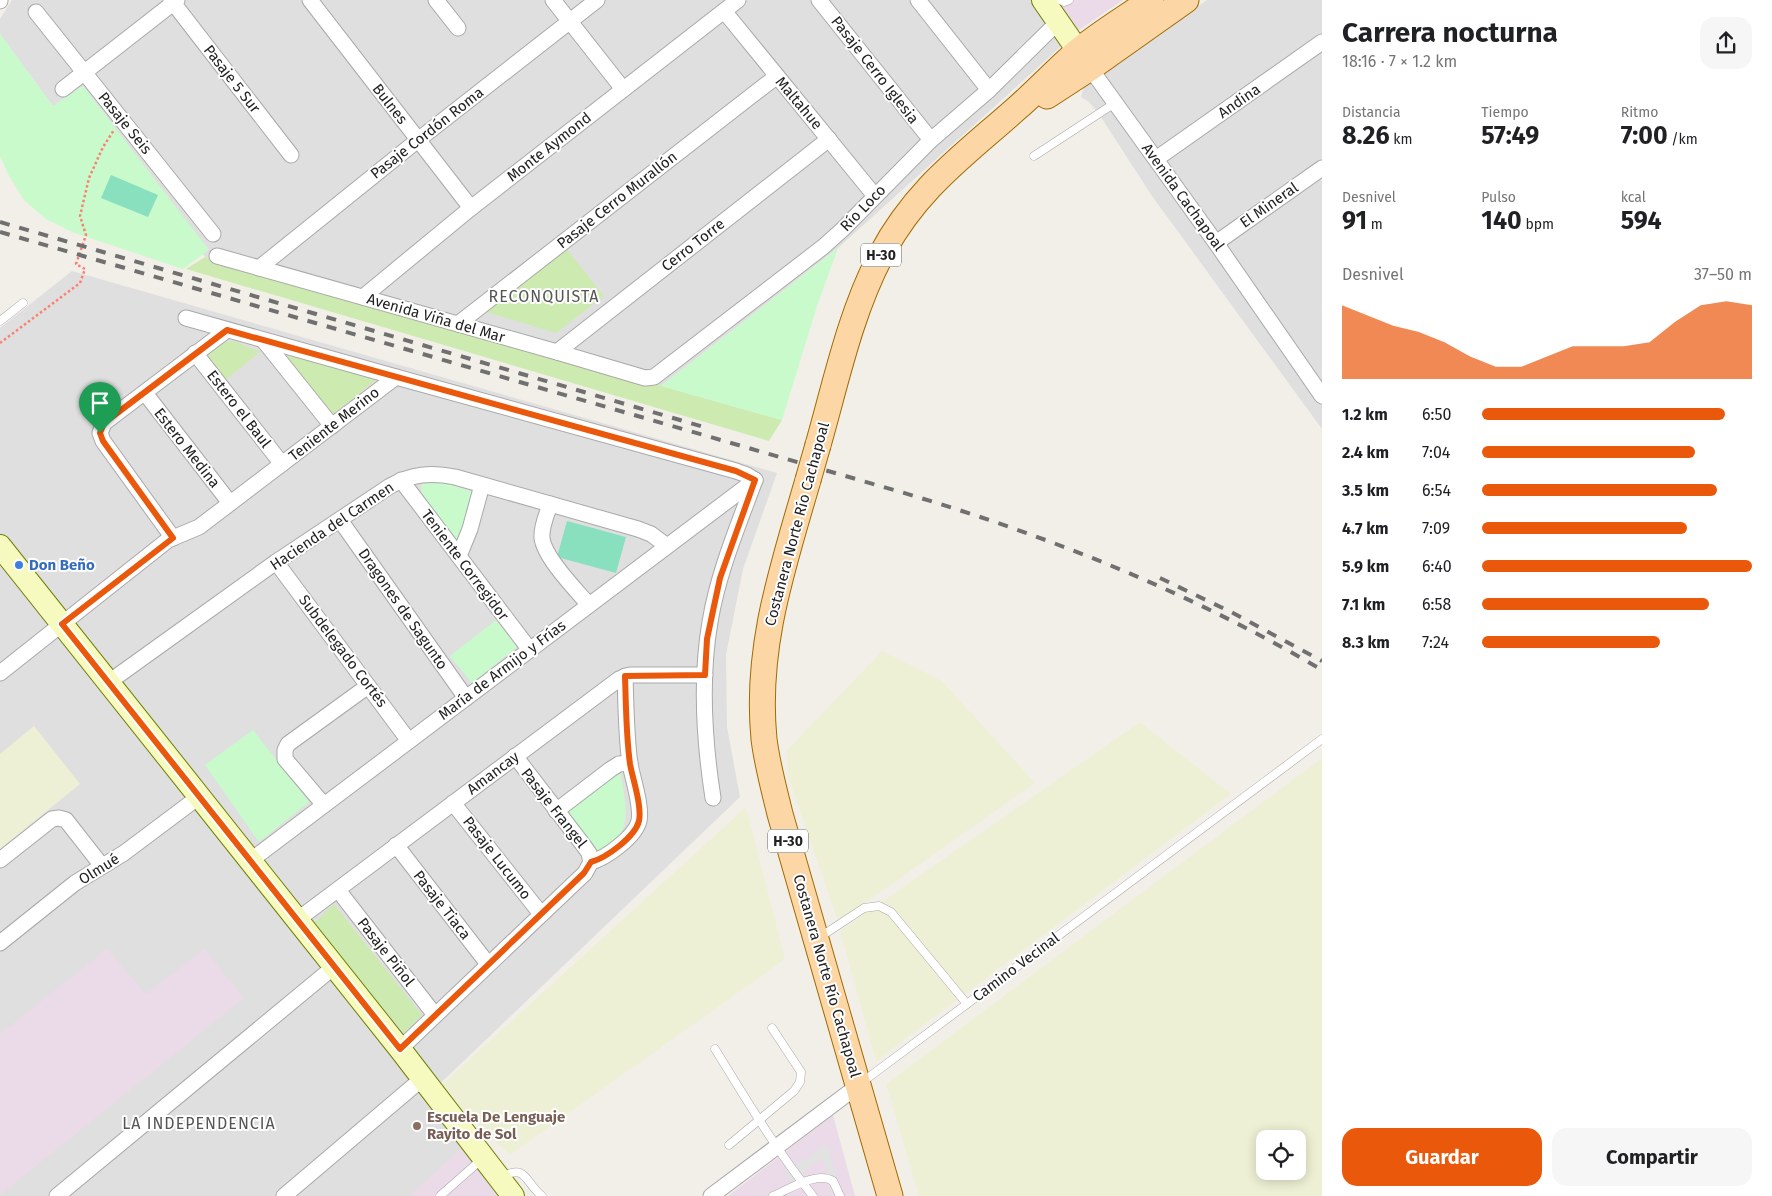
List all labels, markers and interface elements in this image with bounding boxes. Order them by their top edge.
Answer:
street label: Pasaje Cerro Iglesia [827,13,923,127]
text: Carrera nocturna [1342,16,1558,49]
button: share [1700,17,1752,69]
street label: Pasaje 5 Sur [200,41,264,117]
text: 18:16 · 7 × 1.2 km [1342,52,1457,71]
street label: Maltahue [772,73,826,133]
street label: Bulnes [369,80,411,128]
street label: Andina [1214,80,1264,122]
street label: Pasaje Cordón Roma [367,83,487,183]
street label: Pasaje Seis [94,88,156,158]
text: Distancia [1342,104,1401,121]
text: Tiempo [1481,104,1529,121]
text: Ritmo [1621,104,1658,121]
street label: Monte Aymond [503,109,595,185]
text: 8.26 [1342,121,1390,151]
text: 57:49 [1481,121,1539,151]
text: 7:00 [1621,121,1668,151]
text: km [1390,131,1412,148]
text: /km [1668,131,1698,148]
street label: Avenida Cachapoal [1138,140,1228,255]
street label: Pasaje Cerro Murallón [553,148,681,252]
street label: El Mineral [1236,178,1302,232]
street label: Río Loco [837,181,889,235]
text: Desnivel [1342,189,1396,206]
text: Pulso [1481,189,1516,206]
text: kcal [1621,189,1646,206]
text: 91 [1342,206,1367,236]
text: 140 [1481,206,1522,236]
text: 594 [1621,206,1662,236]
street label: Cerro Torre [658,215,728,275]
text: m [1367,216,1383,233]
text: bpm [1522,216,1554,233]
road number: H-30 [861,244,901,266]
text: Desnivel [1342,265,1404,284]
text: 37–50 m [1694,265,1752,284]
district label: RECONQUISTA [488,287,600,306]
street label: Avenida Viña del Mar [365,290,507,346]
street label: Estero el Baul [203,367,275,452]
pin [79,382,121,433]
street label: Teniente Merino [285,383,383,465]
icon: arrive [86,389,114,417]
street label: Estero Medina [150,404,224,492]
text: 1.2 km [1342,405,1388,424]
text: 6:50 [1422,405,1451,424]
street label: Costanera Norte Río Cachapoal [761,420,833,628]
text: 2.4 km [1342,443,1389,462]
text: 7:04 [1422,443,1450,462]
street label: Hacienda del Carmen [267,478,397,574]
text: 3.5 km [1342,481,1389,500]
text: 6:54 [1422,481,1451,500]
street label: Teniente Corregidor [417,506,513,624]
text: 4.7 km [1342,519,1389,538]
text: 7:09 [1422,519,1450,538]
street label: Dragones de Sagunto [354,545,452,673]
place label: Don Beño [29,556,95,574]
text: 5.9 km [1342,557,1389,576]
text: 6:40 [1422,557,1452,576]
marker: Don Beño [13,559,25,571]
street label: Subdelegado Cortés [295,591,391,711]
text: 7.1 km [1342,595,1385,614]
text: 6:58 [1422,595,1451,614]
street label: María de Armijo y Frías [435,616,569,724]
text: 8.3 km [1342,633,1390,652]
text: 7:24 [1422,633,1449,652]
street label: Amancay [463,747,523,798]
street label: Pasaje Frangel [517,765,591,852]
street label: Pasaje Lucumo [459,813,535,903]
road number: H-30 [768,829,808,852]
street label: Olmué [75,850,123,888]
street label: Pasaje Tiaca [410,867,474,943]
street label: Costanera Norte Río Cachapoal [789,872,865,1080]
street label: Pasaje Piñol [354,914,419,990]
street label: Camino Vecinal [969,928,1063,1005]
place label: Escuela De Lenguaje Rayito de Sol [427,1108,565,1143]
district label: LA INDEPENDENCIA [122,1114,276,1133]
marker: Escuela De Lenguaje Rayito de Sol [411,1120,423,1132]
button: Guardar [1342,1128,1542,1186]
button: Compartir [1552,1128,1752,1186]
map controls [1256,1130,1306,1180]
button: locate [1256,1130,1306,1180]

